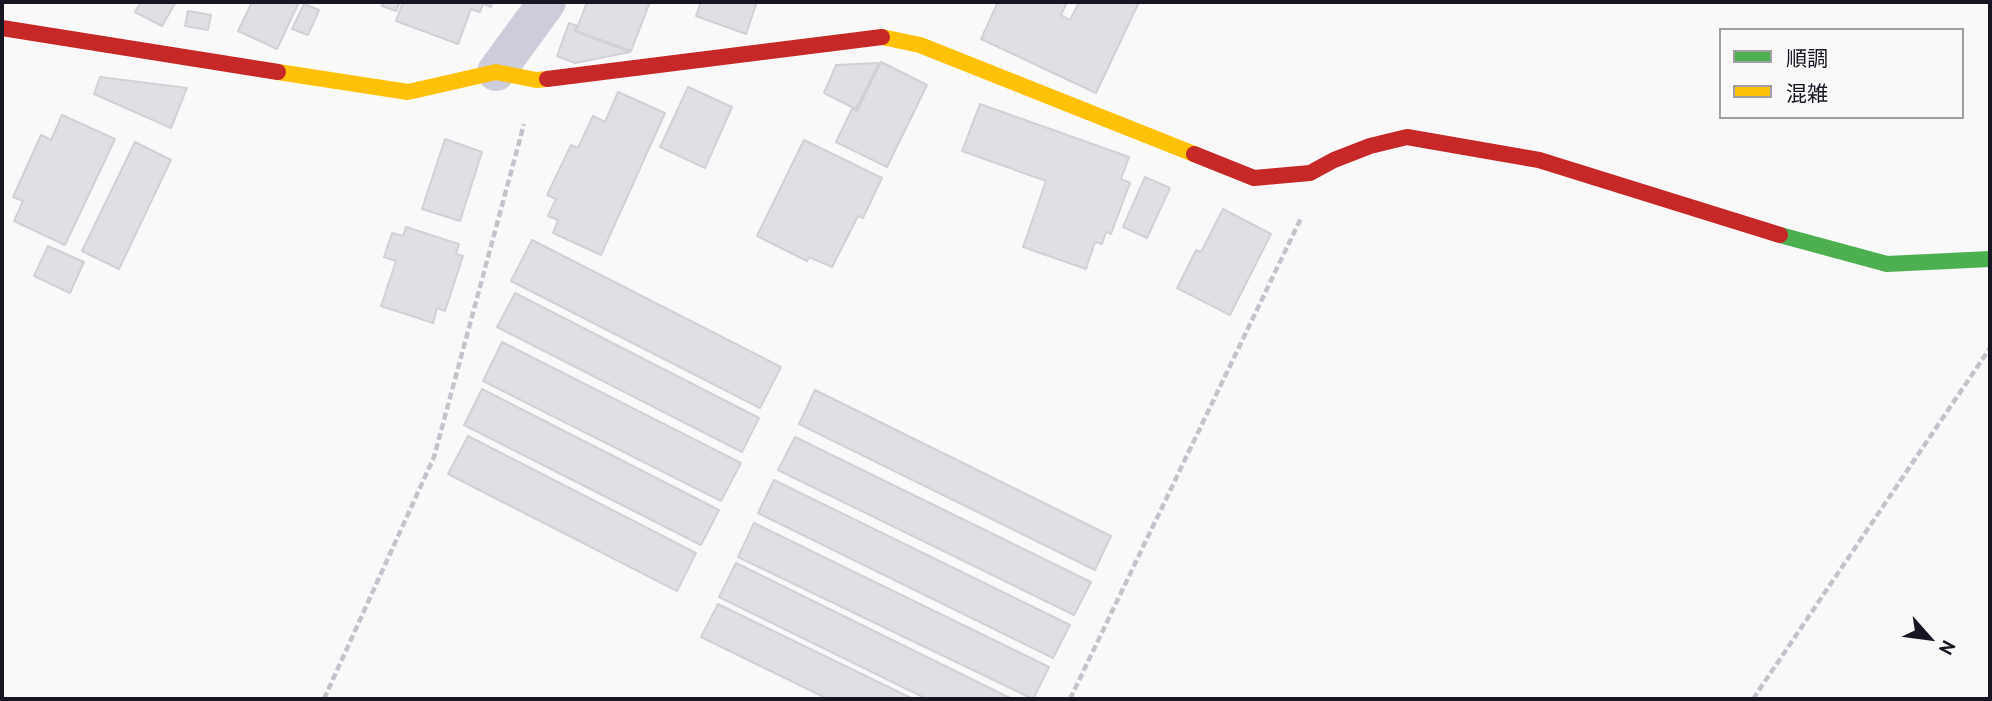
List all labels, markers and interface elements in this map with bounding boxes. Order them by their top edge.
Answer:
legend [1719,28,1964,119]
text: 順調 [1786,45,1828,72]
text: 混雑 [1786,80,1828,107]
north arrow [1894,603,1964,673]
text: N [1934,637,1961,659]

